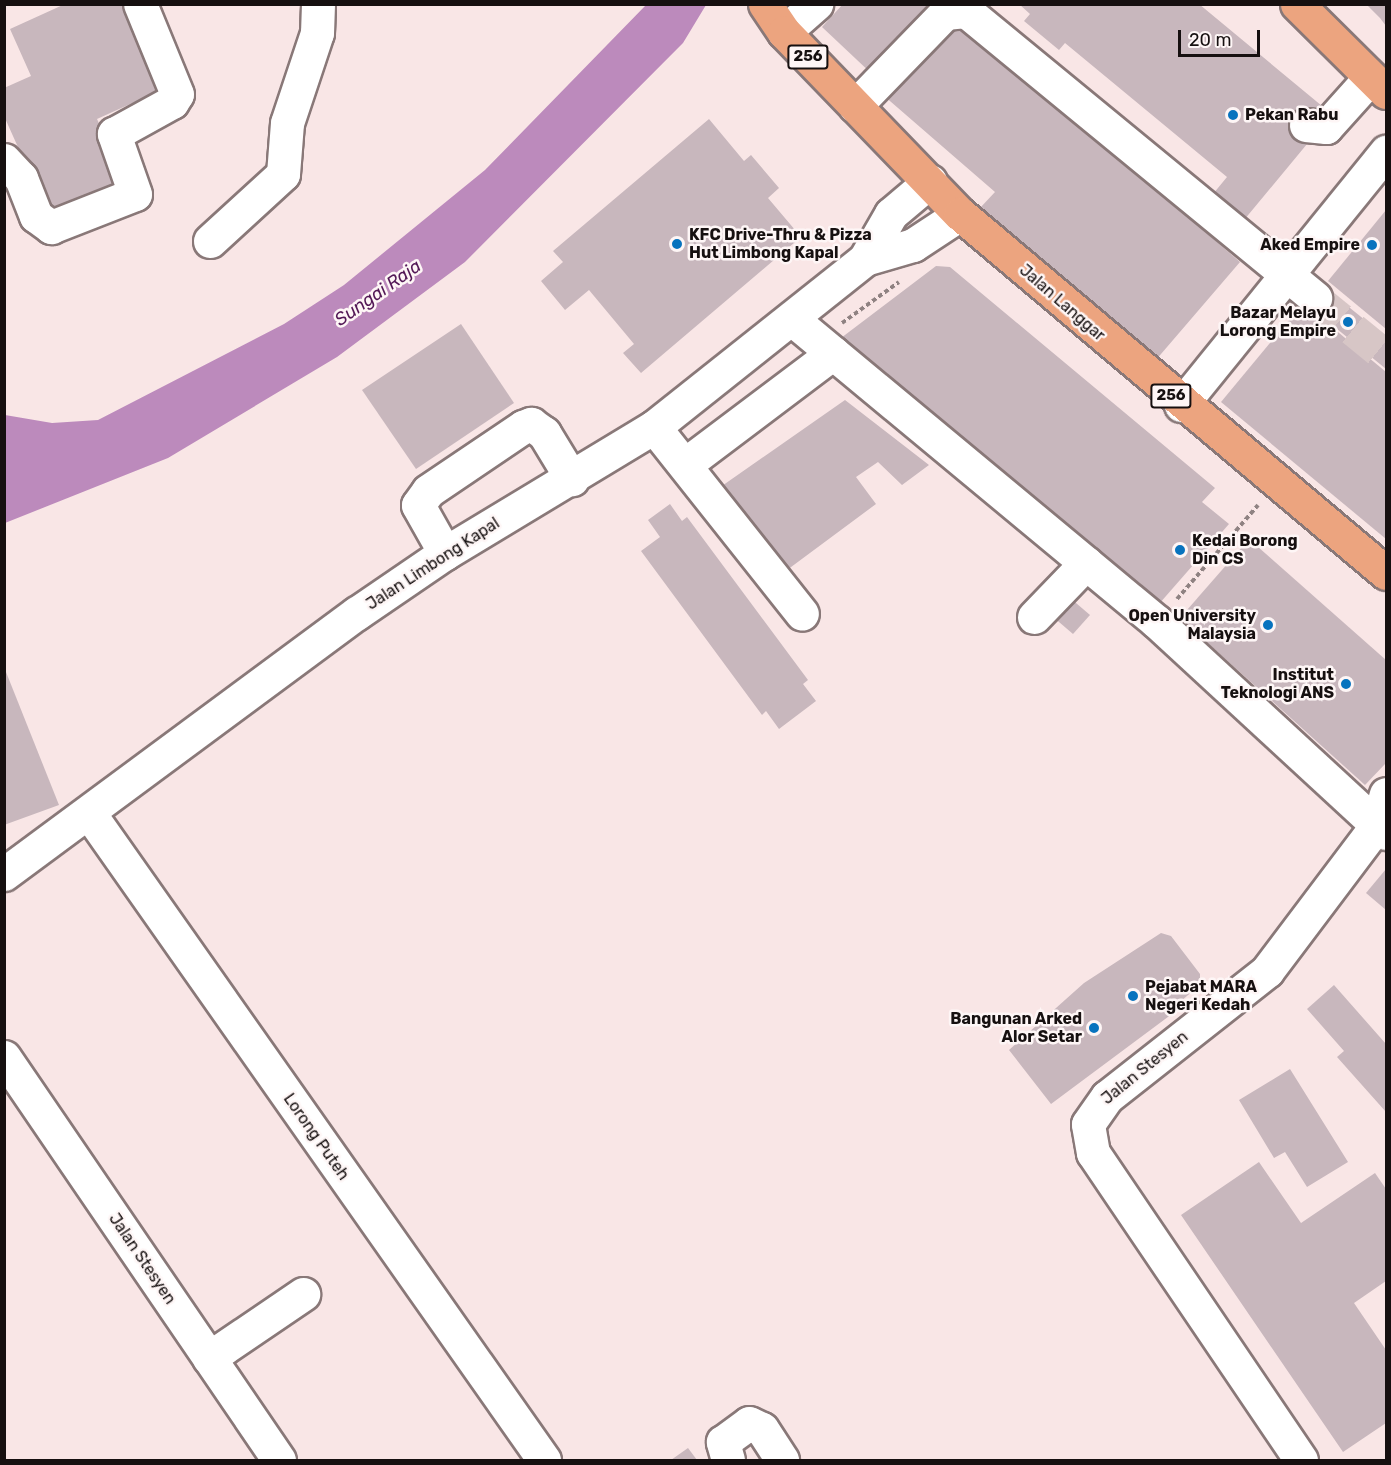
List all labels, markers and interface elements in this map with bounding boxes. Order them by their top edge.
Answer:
scale bar [1181,18,1264,56]
text: 20 m [1189,29,1231,51]
road number: 256 [787,45,829,69]
place label: Pekan Rabu [1245,105,1338,125]
marker: Pekan Rabu [1226,108,1240,122]
place label: KFC Drive-Thru & Pizza Hut Limbong Kapal [689,225,872,263]
place label: Aked Empire [1260,235,1360,255]
marker: KFC Drive-Thru & Pizza Hut Limbong Kapal [670,237,684,251]
marker: Aked Empire [1365,238,1379,252]
water label: Sungai Raja [331,255,425,331]
street label: Jalan Langgar [1015,261,1109,345]
place label: Bazar Melayu Lorong Empire [1220,303,1336,341]
marker: Bazar Melayu Lorong Empire [1341,315,1355,329]
road number: 256 [1150,384,1192,408]
street label: Jalan Limbong Kapal [363,514,503,614]
place label: Kedai Borong Din CS [1192,531,1298,569]
marker: Kedai Borong Din CS [1173,543,1187,557]
place label: Open University Malaysia [1128,606,1256,644]
marker: Open University Malaysia [1261,618,1275,632]
place label: Institut Teknologi ANS [1220,665,1334,703]
marker: Institut Teknologi ANS [1339,677,1353,691]
place label: Pejabat MARA Negeri Kedah [1145,977,1257,1015]
marker: Pejabat MARA Negeri Kedah [1126,989,1140,1003]
place label: Bangunan Arked Alor Setar [950,1009,1082,1047]
marker: Bangunan Arked Alor Setar [1087,1021,1101,1035]
street label: Jalan Stesyen [1098,1027,1192,1109]
street label: Lorong Puteh [279,1090,353,1184]
street label: Jalan Stesyen [105,1210,179,1308]

